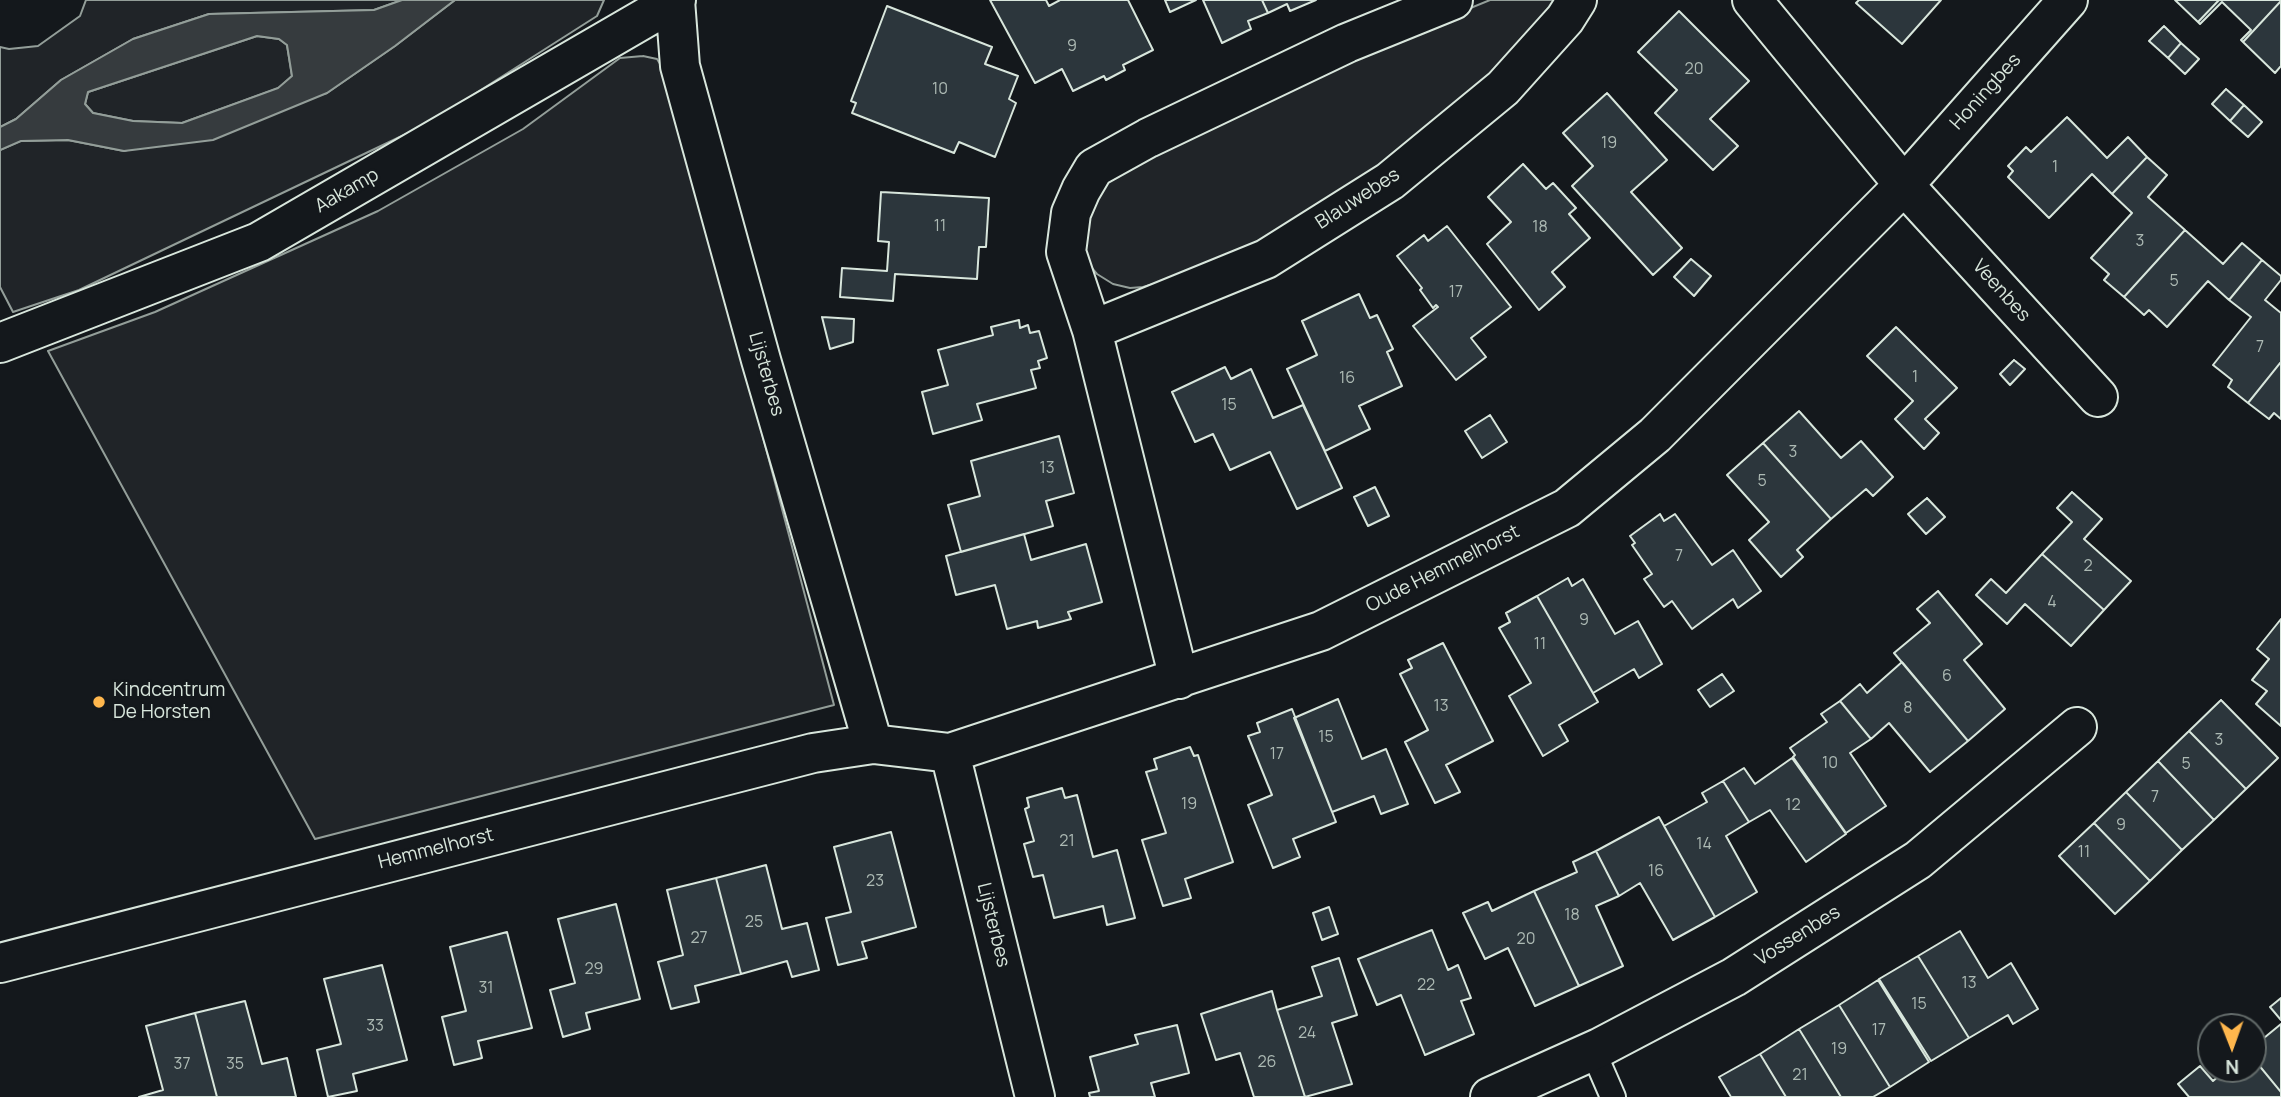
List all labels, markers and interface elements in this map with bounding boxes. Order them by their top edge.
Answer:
house number: 9 [1067,37,1077,57]
street label: Honingbes [1946,49,2026,135]
house number: 20 [1685,60,1703,80]
house number: 10 [932,80,948,100]
house number: 19 [1601,134,1617,154]
house number: 1 [2052,158,2058,178]
street label: Blauwebes [1312,163,1404,235]
street label: Aakamp [311,164,383,218]
house number: 11 [934,217,946,237]
house number: 18 [1532,218,1548,238]
house number: 3 [2136,232,2144,252]
street label: Veenbes [1967,255,2035,327]
house number: 5 [2169,272,2179,292]
house number: 17 [1449,283,1463,303]
street label: Lijsterbes [743,329,789,419]
house number: 7 [2256,338,2264,358]
house number: 1 [1912,368,1918,388]
house number: 16 [1339,369,1355,389]
house number: 15 [1221,396,1237,416]
house number: 3 [1789,443,1797,463]
house number: 13 [1039,459,1055,479]
house number: 5 [1757,472,1767,492]
street label: Oude Hemmelhorst [1362,520,1524,618]
house number: 7 [1675,547,1683,567]
house number: 2 [2083,557,2093,577]
house number: 4 [2047,593,2057,613]
house number: 9 [1579,611,1589,631]
house number: 11 [1534,635,1546,655]
house number: 6 [1942,667,1952,687]
place label: Kindcentrum De Horsten [113,680,225,724]
marker: Kindcentrum De Horsten [91,694,107,710]
house number: 13 [1433,697,1449,717]
house number: 8 [1903,699,1913,719]
house number: 15 [1318,728,1334,748]
house number: 3 [2215,731,2223,751]
house number: 17 [1270,745,1284,765]
house number: 10 [1822,754,1838,774]
house number: 5 [2181,755,2191,775]
house number: 7 [2151,788,2159,808]
house number: 19 [1181,795,1197,815]
house number: 12 [1785,796,1801,816]
house number: 9 [2116,816,2126,836]
street label: Hemmelhorst [376,824,496,874]
house number: 21 [1059,832,1075,852]
house number: 14 [1696,835,1712,855]
house number: 11 [2078,843,2090,863]
house number: 16 [1648,862,1664,882]
house number: 23 [866,872,884,892]
street label: Lijsterbes [971,880,1015,970]
street label: Vossenbes [1751,901,1845,971]
house number: 18 [1564,906,1580,926]
house number: 25 [745,913,763,933]
house number: 27 [690,929,708,949]
house number: 20 [1517,930,1535,950]
house number: 29 [584,960,604,980]
house number: 13 [1961,974,1977,994]
house number: 22 [1417,976,1435,996]
house number: 31 [478,979,494,999]
house number: 15 [1911,995,1927,1015]
north arrow [2197,1013,2267,1083]
house number: 33 [366,1017,384,1037]
house number: 17 [1872,1021,1886,1041]
house number: 24 [1298,1024,1316,1044]
house number: 19 [1831,1040,1847,1060]
house number: 26 [1257,1053,1277,1073]
text: N [2225,1054,2239,1080]
house number: 37 [174,1055,190,1075]
house number: 35 [226,1055,244,1075]
house number: 21 [1792,1066,1808,1086]

